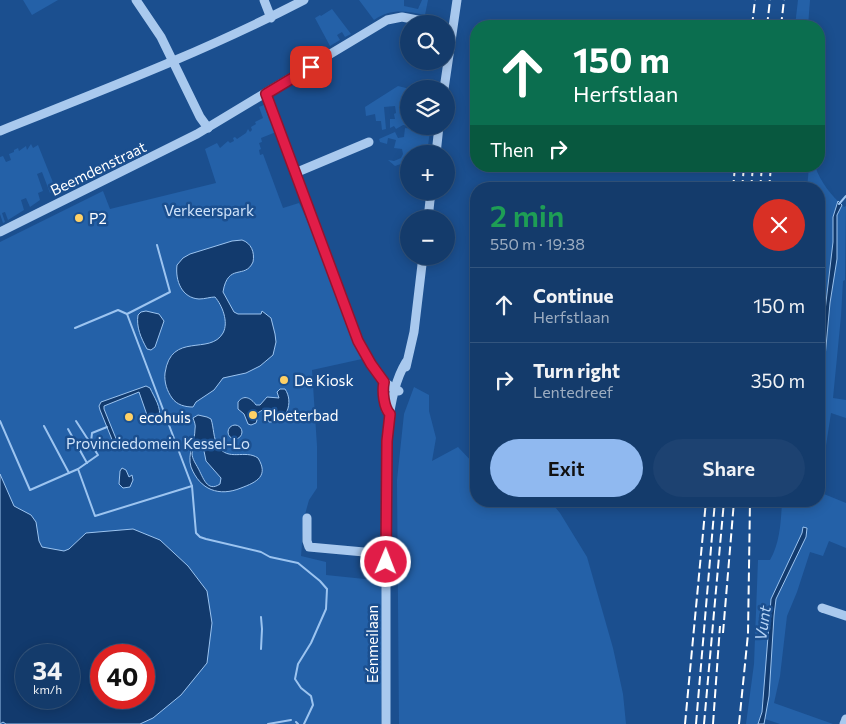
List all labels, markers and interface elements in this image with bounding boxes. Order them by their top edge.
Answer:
map controls [400,15,455,265]
button: search [400,15,455,70]
text: 150 m [573,37,670,80]
icon: ahead [490,40,555,105]
pin [290,46,332,88]
icon: arrive [297,53,325,81]
button: layers [400,80,455,135]
text: Herfstlaan [573,80,678,107]
icon: right [544,135,572,163]
street label: Beemdenstraat [47,137,149,199]
text: Then [490,138,534,161]
button: + [400,145,455,200]
text: 2 min [490,196,564,233]
button: close [753,199,805,251]
park label: Verkeerspark [164,201,254,219]
place label: P2 [89,209,107,227]
button: − [400,210,455,265]
marker: P2 [73,212,85,224]
text: 550 m · 19:38 [490,234,585,253]
text: Continue [533,284,613,307]
icon: ahead [490,291,518,319]
text: 150 m [753,294,805,317]
text: Herfstlaan [533,307,610,326]
text: Turn right [533,359,620,382]
icon: right [490,366,518,394]
text: 350 m [751,369,805,392]
place label: De Kiosk [294,371,354,389]
marker: De Kiosk [278,374,290,386]
text: Lentedreef [533,382,613,401]
place label: Ploeterbad [263,406,338,424]
place label: ecohuis [139,408,191,426]
marker: Ploeterbad [247,409,259,421]
marker: ecohuis [123,411,135,423]
park label: Provinciedomein Kessel-Lo [66,434,250,452]
button: Exit [490,439,643,497]
button: Share [653,439,805,497]
position arrow [359,535,411,587]
water label: Vunt [750,604,774,642]
street label: Eénmeilaan [363,605,381,683]
speed limit sign: 40 [90,644,155,709]
text: 34 [33,655,62,685]
text: km/h [33,682,62,696]

